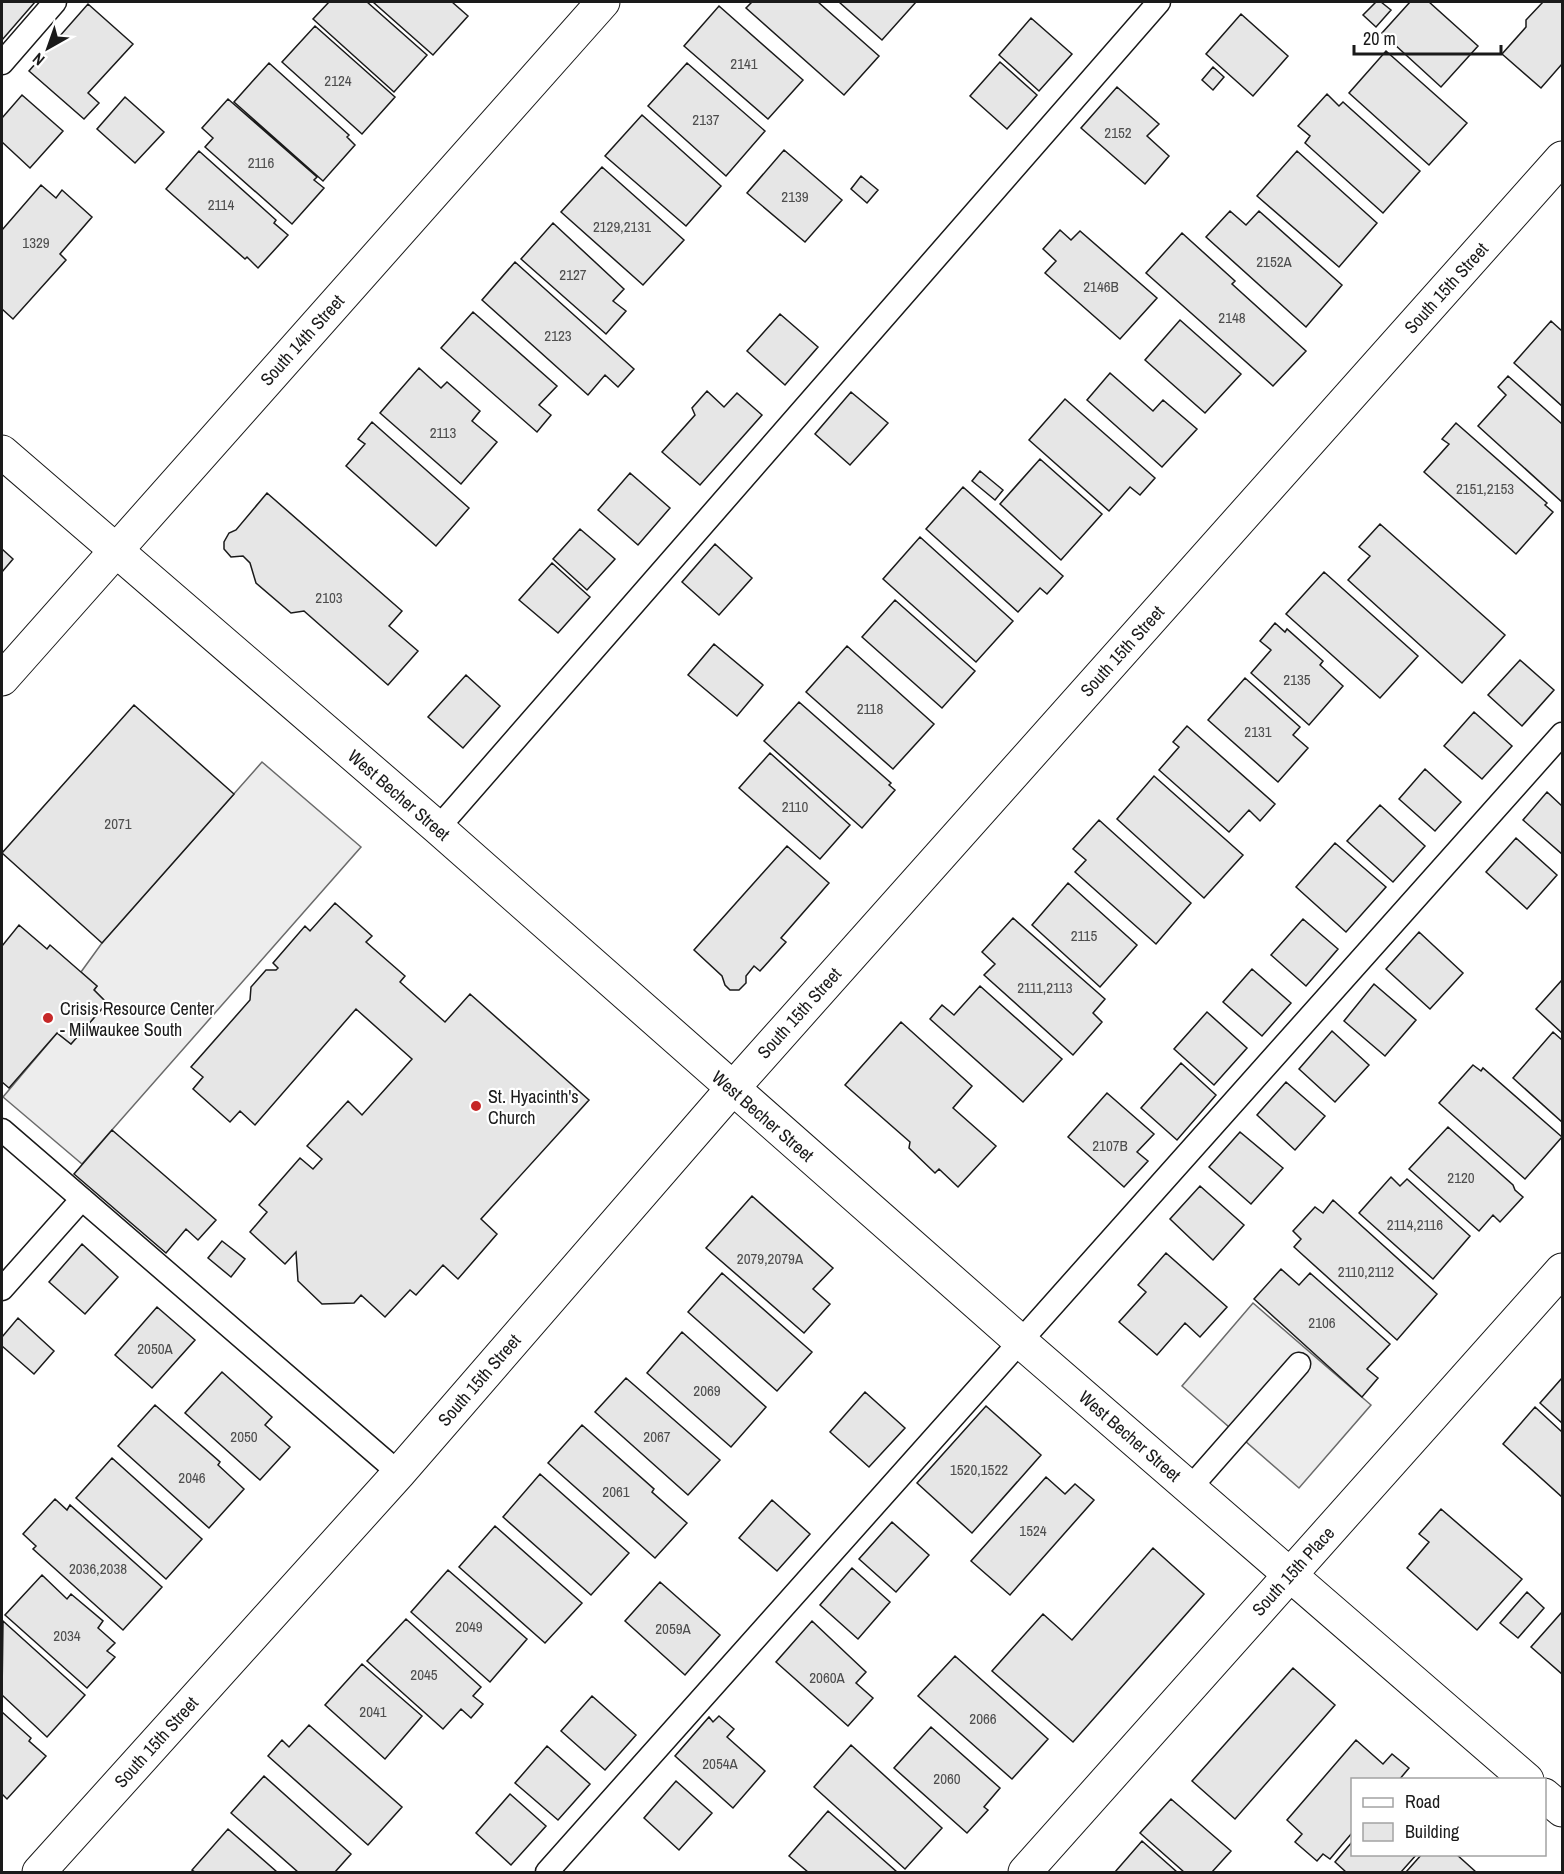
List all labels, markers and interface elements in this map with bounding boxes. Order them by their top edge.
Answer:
north arrow [18,18,78,78]
scale bar [1354,18,1501,56]
text: 20 m [1363,26,1396,51]
text: N [28,48,49,71]
house number: 2141 [730,53,758,74]
house number: 2124 [324,70,352,91]
house number: 2137 [692,109,720,130]
house number: 2152 [1104,122,1132,143]
house number: 2116 [248,152,274,173]
house number: 2139 [781,186,809,207]
house number: 2114 [208,194,234,215]
house number: 2129,2131 [593,216,651,237]
house number: 1329 [22,232,50,253]
street label: South 15th Street [1398,237,1494,339]
house number: 2152A [1256,251,1293,272]
house number: 2127 [559,264,587,285]
house number: 2146B [1083,276,1119,297]
street label: South 14th Street [254,289,350,391]
house number: 2148 [1218,307,1246,328]
house number: 2123 [544,325,572,346]
house number: 2113 [430,422,456,443]
house number: 2151,2153 [1456,478,1514,499]
house number: 2103 [315,587,343,608]
street label: South 15th Street [1074,600,1170,702]
house number: 2135 [1283,669,1311,690]
house number: 2118 [857,698,883,719]
house number: 2131 [1244,721,1272,742]
street label: West Becher Street [343,744,455,846]
house number: 2110 [782,796,808,817]
house number: 2071 [104,813,132,834]
house number: 2115 [1071,925,1097,946]
street label: South 15th Street [751,962,847,1064]
house number: 2111,2113 [1017,977,1073,998]
place label: Crisis Resource Center - Milwaukee South [60,996,214,1042]
marker: Crisis Resource Center - Milwaukee South [41,1011,55,1025]
street label: West Becher Street [707,1065,819,1167]
place label: St. Hyacinth's Church [488,1084,579,1130]
marker: St. Hyacinth's Church [469,1099,483,1113]
house number: 2107B [1092,1135,1128,1156]
house number: 2120 [1447,1167,1475,1188]
house number: 2114,2116 [1387,1214,1443,1235]
house number: 2079,2079A [737,1248,804,1269]
house number: 2110,2112 [1338,1261,1394,1282]
house number: 2106 [1308,1312,1336,1333]
street label: South 15th Street [432,1328,526,1432]
house number: 2050A [137,1338,174,1359]
house number: 2069 [693,1380,721,1401]
street label: West Becher Street [1074,1385,1186,1487]
house number: 2050 [230,1426,258,1447]
house number: 2067 [643,1426,671,1447]
house number: 1520,1522 [950,1459,1008,1480]
house number: 2046 [178,1467,206,1488]
house number: 2061 [602,1481,630,1502]
house number: 1524 [1019,1520,1047,1541]
street label: South 15th Place [1246,1521,1340,1621]
house number: 2036,2038 [69,1558,127,1579]
house number: 2049 [455,1616,483,1637]
house number: 2059A [655,1618,692,1639]
house number: 2034 [53,1625,81,1646]
house number: 2045 [410,1664,438,1685]
house number: 2060A [809,1667,846,1688]
street label: South 15th Street [108,1691,204,1793]
house number: 2041 [359,1701,387,1722]
house number: 2066 [969,1708,997,1729]
house number: 2054A [702,1753,739,1774]
house number: 2060 [933,1768,961,1789]
legend [1351,1778,1546,1856]
text: Road [1405,1789,1440,1814]
text: Building [1405,1819,1460,1844]

